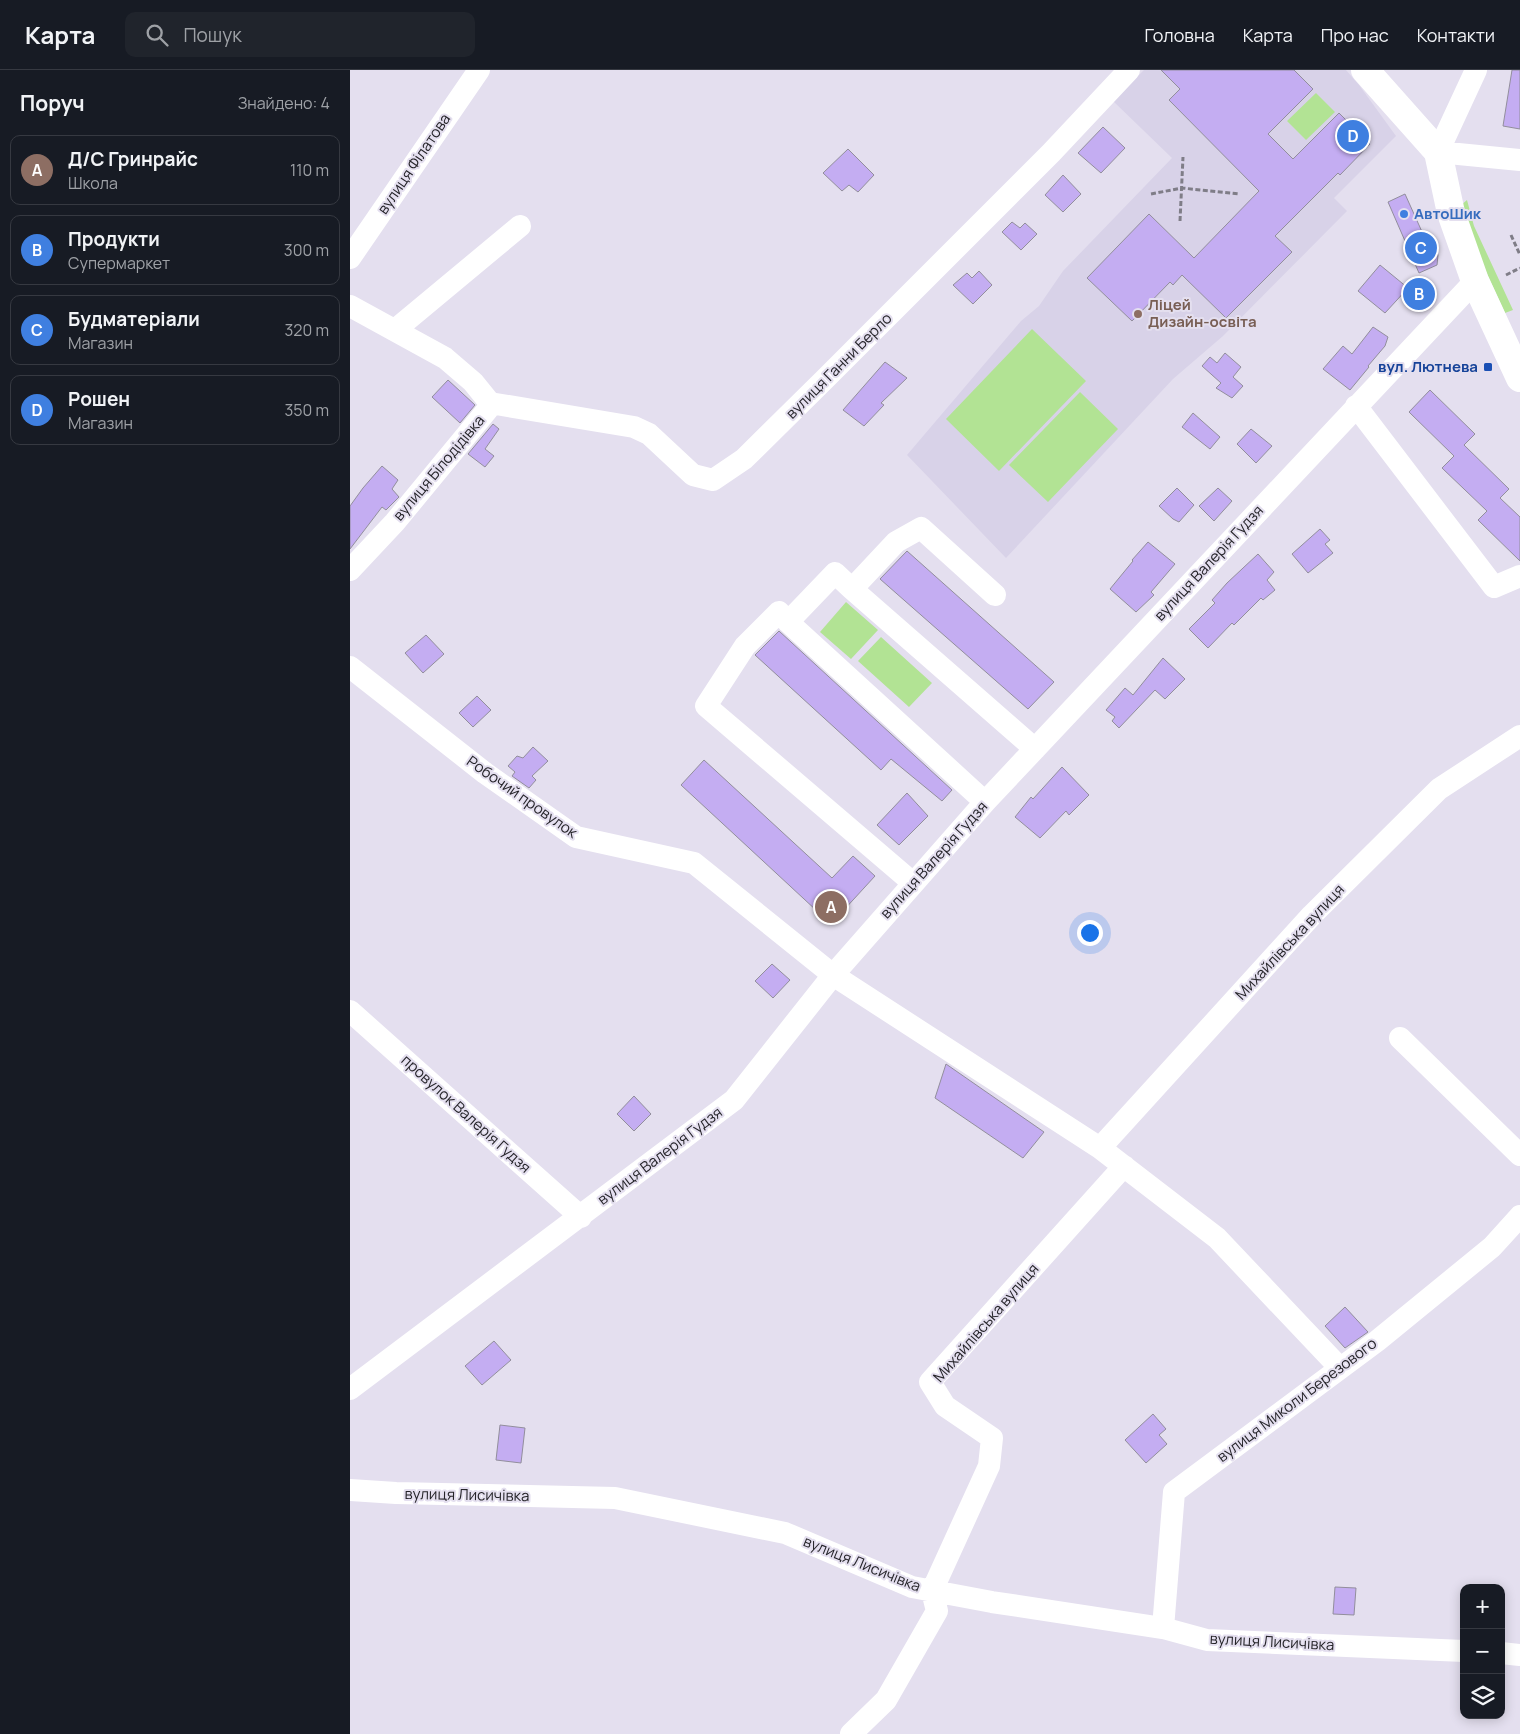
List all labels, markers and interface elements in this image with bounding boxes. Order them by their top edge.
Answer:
search box [125,12,475,57]
text: Карта [25,18,95,51]
icon: search [143,21,171,49]
text: Пошук [183,22,242,48]
text: Головна [1145,23,1215,47]
text: Карта [1243,23,1293,47]
text: Про нас [1321,23,1389,47]
text: Контакти [1417,23,1495,47]
text: Поруч [20,89,85,117]
text: Знайдено: 4 [238,92,330,114]
street label: вулиця Філатова [372,109,455,218]
pin: D [1337,117,1369,155]
text: Д/С Гринрайс [68,146,198,172]
text: A [32,159,42,181]
text: 110 m [290,159,329,181]
text: Школа [68,172,118,194]
place label: АвтоШик [1414,203,1482,224]
marker: АвтоШик [1398,208,1410,220]
text: Продукти [68,226,160,252]
pin: C [1405,229,1437,267]
text: B [32,239,42,261]
text: 300 m [284,239,329,261]
text: Супермаркет [68,252,170,274]
pin: B [1403,275,1435,313]
place label: Ліцей Дизайн-освіта [1148,294,1257,332]
text: Будматеріали [68,306,200,332]
street label: вулиця Ганни Берло [781,308,896,423]
marker: Ліцей Дизайн-освіта [1132,308,1144,320]
text: C [31,319,43,341]
text: 320 m [285,319,329,341]
text: Магазин [68,332,133,354]
place label: вул. Лютнева [1378,356,1478,377]
marker: вул. Лютнева [1482,361,1494,373]
text: Рошен [68,386,130,412]
text: D [31,399,43,421]
text: 350 m [284,399,329,421]
street label: вулиця Білодідівка [388,410,489,525]
text: Магазин [68,412,133,434]
street label: вулиця Валерія Гудзя [1149,500,1268,625]
street label: Робочий провулок [463,751,582,843]
street label: вулиця Валерія Гудзя [875,796,992,923]
street label: Михайлівська вулиця [1230,879,1349,1004]
pin: A [815,888,847,926]
your location [1077,920,1103,946]
street label: провулок Валерія Гудзя [397,1050,536,1178]
street label: вулиця Валерія Гудзя [593,1102,726,1210]
street label: Михайлівська вулиця [928,1259,1043,1387]
street label: вулиця Миколи Березового [1212,1332,1381,1467]
street label: вулиця Лисичівка [404,1483,530,1506]
street label: вулиця Лисичівка [800,1530,924,1597]
map controls [1460,1584,1505,1719]
button: + [1460,1584,1505,1629]
street label: вулиця Лисичівка [1209,1628,1335,1655]
button: − [1460,1629,1505,1674]
button: layers [1460,1674,1505,1719]

